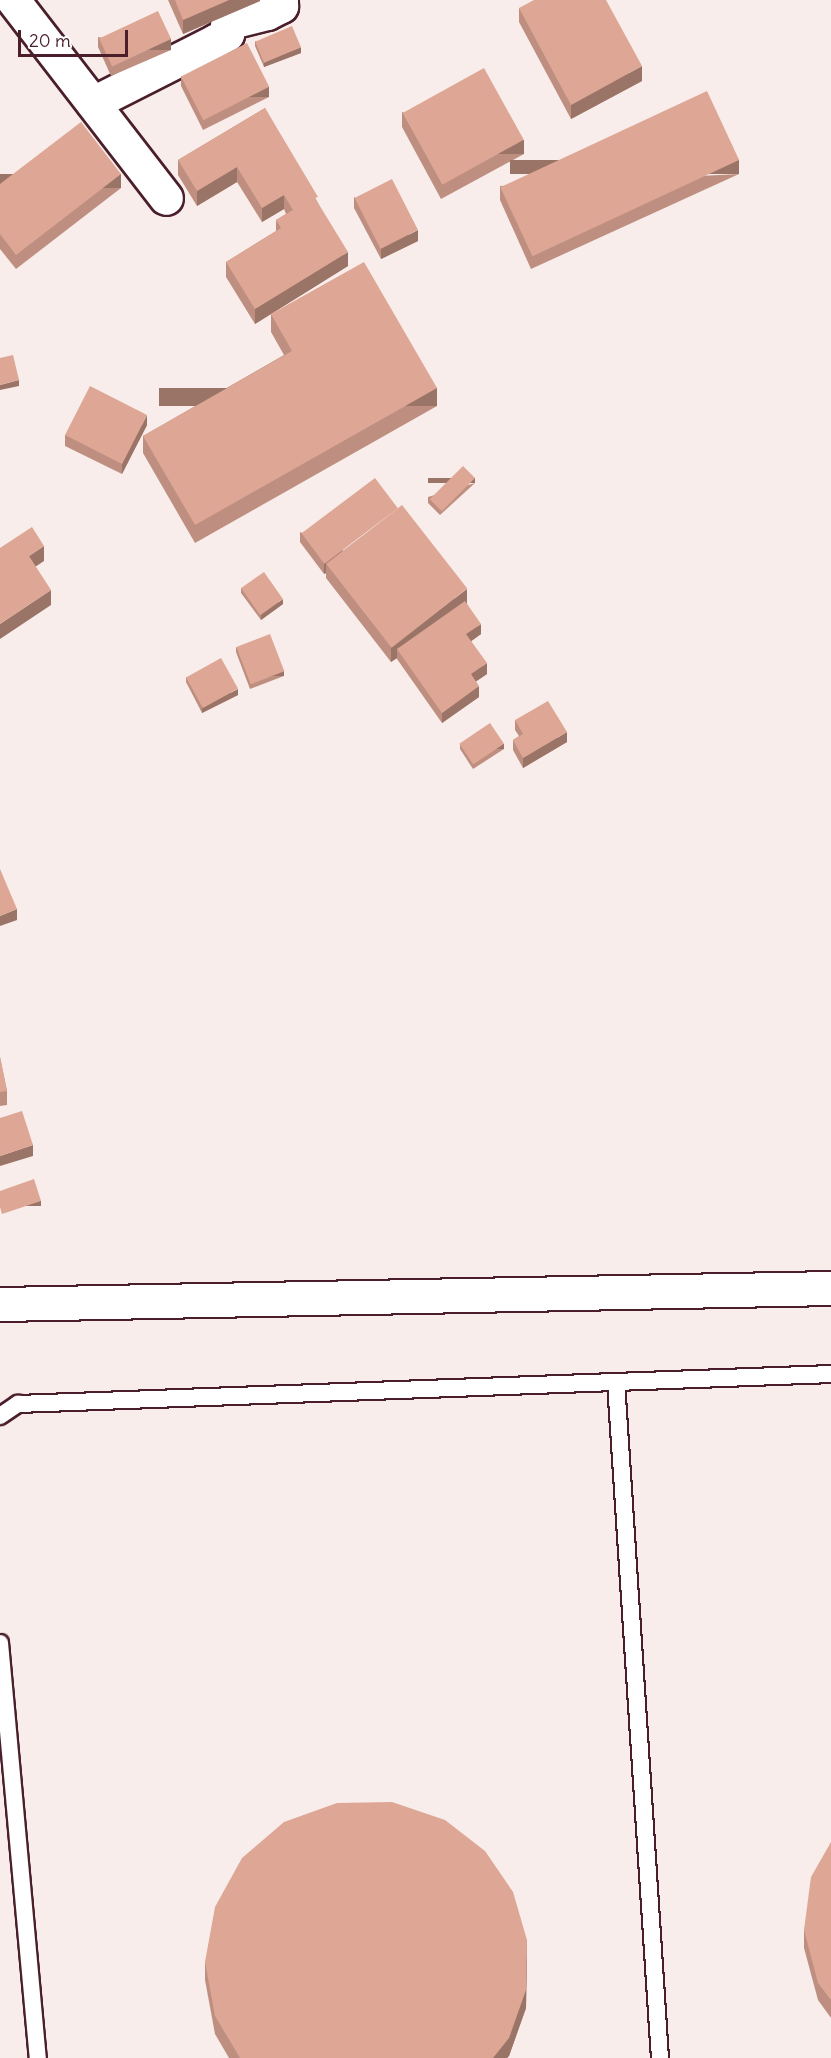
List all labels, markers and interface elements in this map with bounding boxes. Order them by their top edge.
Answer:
scale bar [21,18,130,56]
text: 20 m [29,29,71,52]

